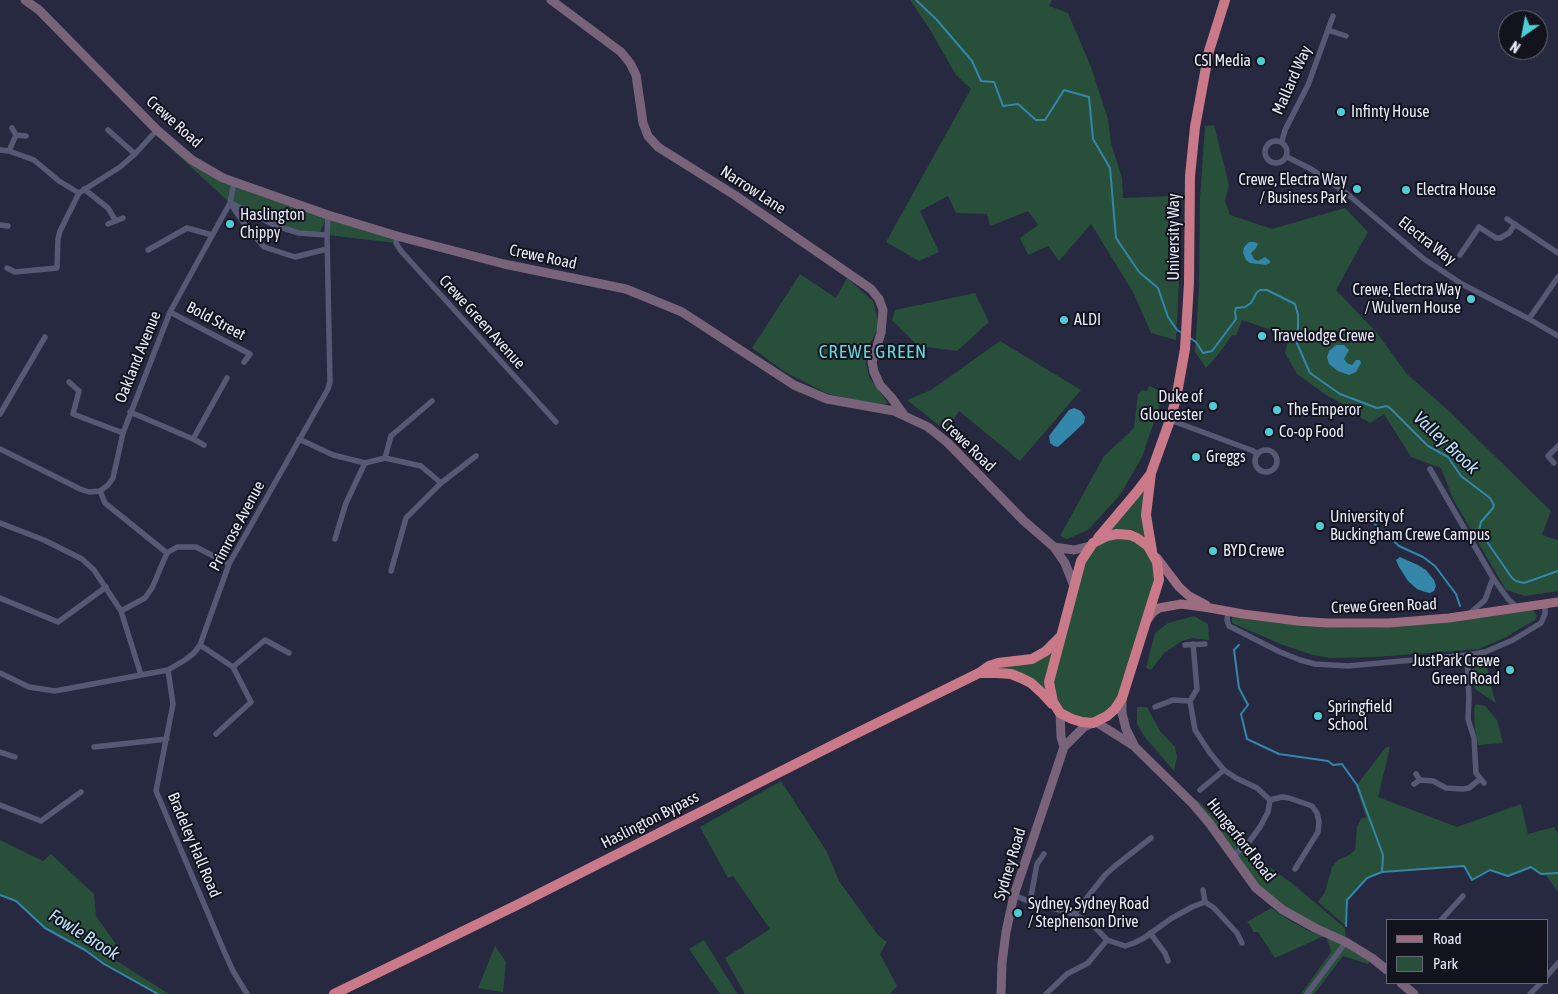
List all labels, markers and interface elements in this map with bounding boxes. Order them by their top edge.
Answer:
north arrow [1498,10,1548,60]
text: N [1508,38,1523,56]
street label: Mallard Way [1268,42,1316,118]
place label: CSI Media [1194,51,1251,71]
marker: CSI Media [1255,55,1267,67]
street label: Crewe Road [142,92,206,152]
place label: Infinty House [1351,102,1430,122]
marker: Infinty House [1335,106,1347,118]
street label: Narrow Lane [717,162,789,218]
place label: Crewe, Electra Way / Business Park [1238,170,1347,208]
place label: Electra House [1416,180,1496,200]
marker: Crewe, Electra Way / Business Park [1351,183,1363,195]
marker: Electra House [1400,184,1412,196]
street label: University Way [1164,193,1184,281]
place label: Haslington Chippy [240,205,305,243]
street label: Electra Way [1394,213,1460,269]
marker: Haslington Chippy [224,218,236,230]
street label: Crewe Road [508,240,578,274]
street label: Crewe Green Avenue [435,271,529,373]
place label: Crewe, Electra Way / Wulvern House [1352,280,1461,318]
marker: Crewe, Electra Way / Wulvern House [1465,293,1477,305]
street label: Bold Street [183,297,249,345]
street label: Oakland Avenue [111,308,165,406]
place label: ALDI [1074,310,1101,330]
marker: ALDI [1058,314,1070,326]
place label: Travelodge Crewe [1272,326,1374,346]
marker: Travelodge Crewe [1256,330,1268,342]
district label: CREWE GREEN [817,341,929,363]
place label: Duke of Gloucester [1140,387,1203,425]
marker: Duke of Gloucester [1207,400,1219,412]
place label: The Emperor [1287,400,1361,420]
marker: The Emperor [1271,404,1283,416]
water label: Valley Brook [1409,407,1483,479]
street label: Crewe Road [937,414,999,476]
place label: Co-op Food [1279,422,1344,442]
marker: Co-op Food [1263,426,1275,438]
place label: Greggs [1206,447,1246,467]
marker: Greggs [1190,451,1202,463]
street label: Primrose Avenue [205,478,269,574]
place label: University of Buckingham Crewe Campus [1330,507,1490,545]
marker: University of Buckingham Crewe Campus [1314,520,1326,532]
place label: BYD Crewe [1223,541,1285,561]
marker: BYD Crewe [1207,545,1219,557]
street label: Crewe Green Road [1331,595,1437,617]
place label: JustPark Crewe Green Road [1412,651,1500,689]
marker: JustPark Crewe Green Road [1504,664,1516,676]
place label: Springfield School [1328,697,1392,735]
marker: Springfield School [1312,710,1324,722]
street label: Haslington Bypass [598,787,702,853]
street label: Bradeley Hall Road [163,790,225,900]
street label: Hungerford Road [1203,795,1279,885]
street label: Sydney Road [990,825,1030,903]
place label: Sydney, Sydney Road / Stephenson Drive [1028,894,1149,932]
water label: Fowle Brook [45,905,123,965]
marker: Sydney, Sydney Road / Stephenson Drive [1012,907,1024,919]
legend [1386,919,1548,984]
text: Road [1433,930,1462,947]
text: Park [1433,955,1458,972]

